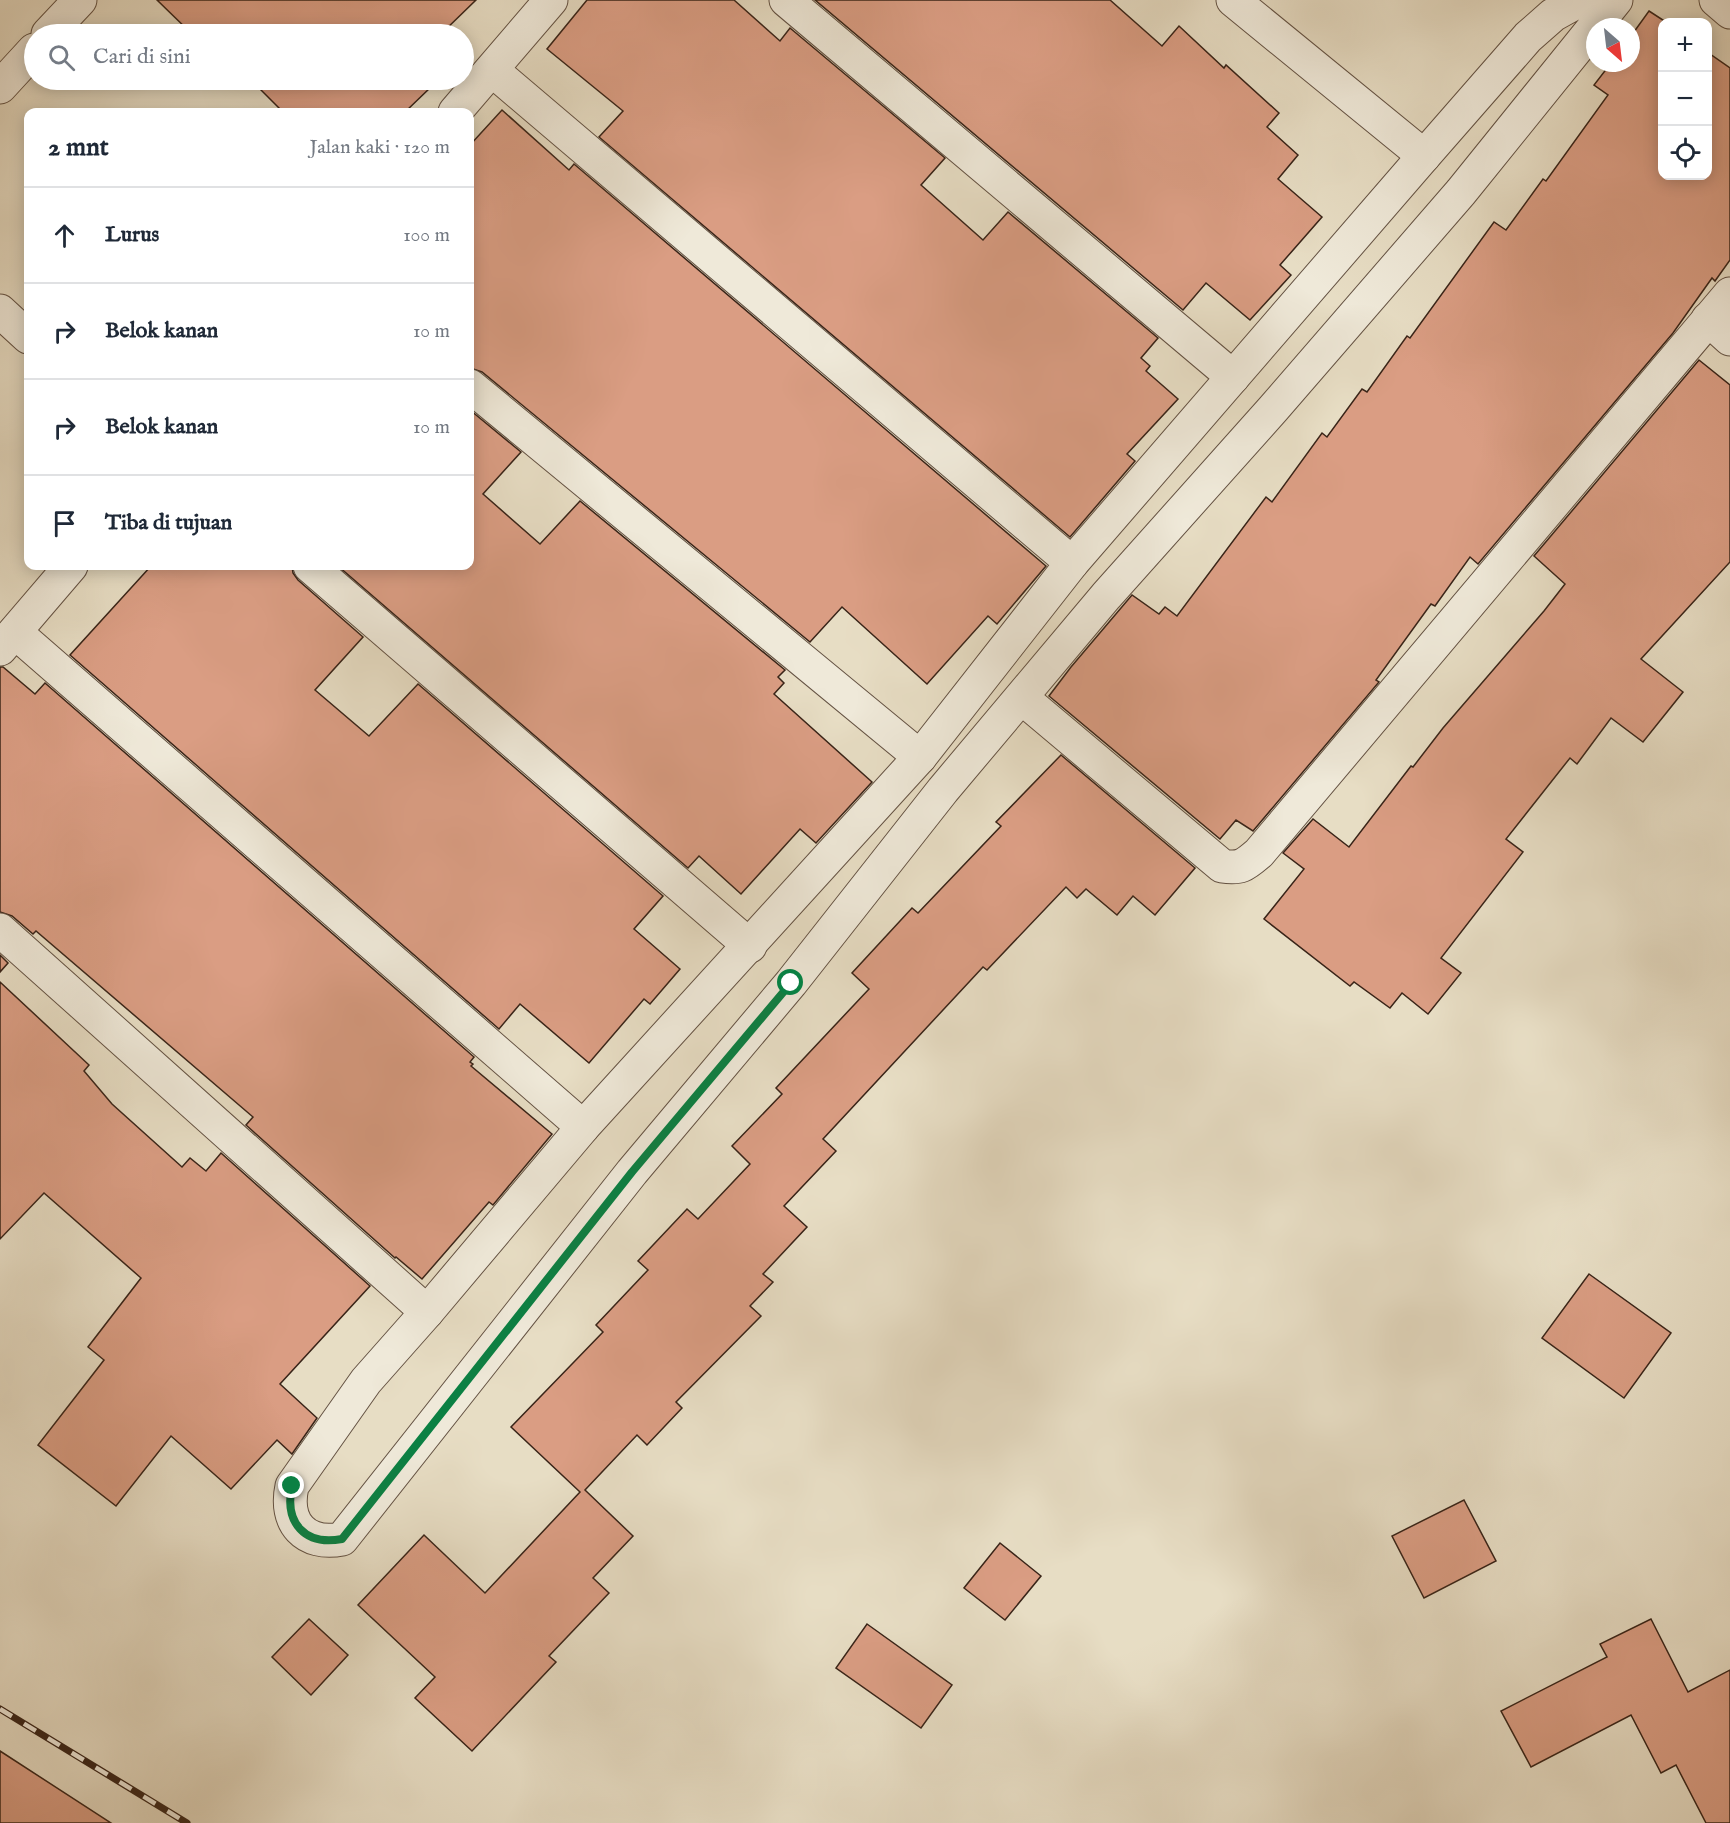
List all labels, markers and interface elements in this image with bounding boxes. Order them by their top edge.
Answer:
north arrow [1586,18,1640,72]
map controls [1658,18,1712,180]
button: + [1658,18,1712,72]
search box [24,24,474,90]
icon: search [45,41,78,74]
text: Cari di sini [93,43,191,71]
button: − [1658,72,1712,126]
button: locate [1658,126,1712,180]
text: 2 mnt [48,131,109,164]
text: Jalan kaki · 120 m [310,135,450,160]
icon: ahead [48,219,81,252]
text: Lurus [105,221,159,249]
text: 100 m [403,223,450,248]
icon: right [48,315,81,348]
text: Belok kanan [105,317,218,345]
text: 10 m [413,319,450,344]
icon: right [48,411,81,444]
text: Belok kanan [105,413,218,441]
text: 10 m [413,415,450,440]
icon: arrive [48,507,81,540]
text: Tiba di tujuan [105,509,232,537]
route start [777,969,803,995]
route end [278,1472,304,1498]

